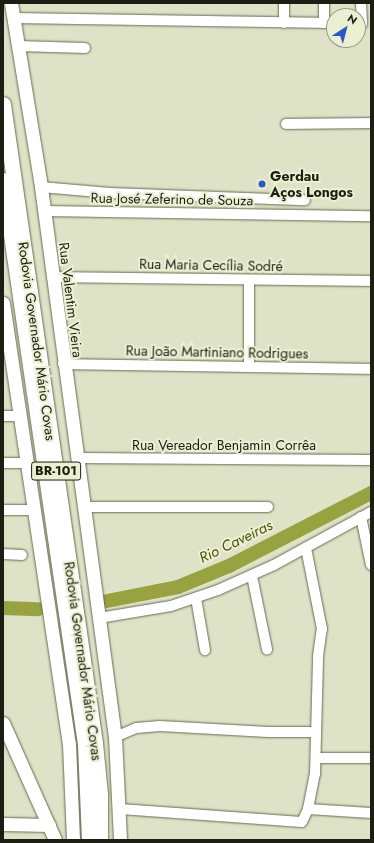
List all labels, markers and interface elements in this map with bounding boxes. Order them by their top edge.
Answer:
north arrow [326,8,366,48]
text: N [344,10,361,28]
place label: Gerdau Aços Longos [270,168,353,200]
marker: Gerdau Aços Longos [257,179,267,189]
street label: Rua José Zeferino de Souza [91,189,253,209]
street label: Rodovia Governador Mário Covas [15,241,59,441]
street label: Rua Valentim Vieira [56,241,86,359]
street label: Rua Maria Cecília Sodré [139,255,283,275]
street label: Rua João Martiniano Rodrigues [126,342,308,362]
street label: Rua Vereador Benjamin Corrêa [132,437,316,453]
road number: BR-101 [31,460,81,482]
water label: Rio Caveiras [196,517,276,567]
street label: Rodovia Governador Mário Covas [61,561,105,761]

